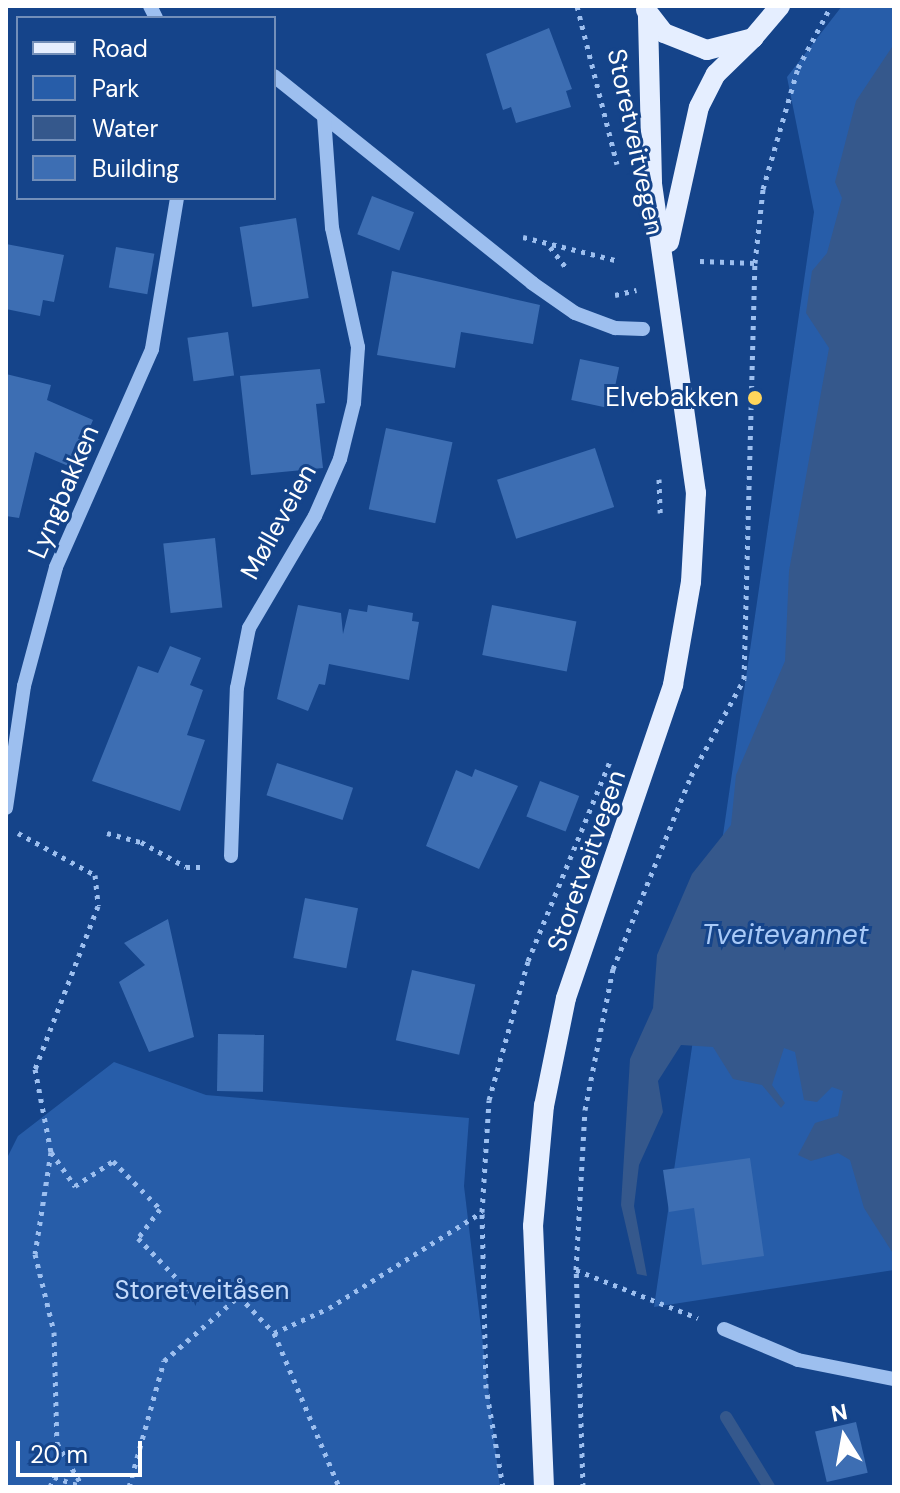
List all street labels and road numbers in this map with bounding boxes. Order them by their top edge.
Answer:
street label: Storetveitvegen [600,46,670,238]
street label: Lyngbakken [22,421,106,563]
street label: Mølleveien [235,459,323,585]
street label: Storetveitvegen [541,766,633,956]

